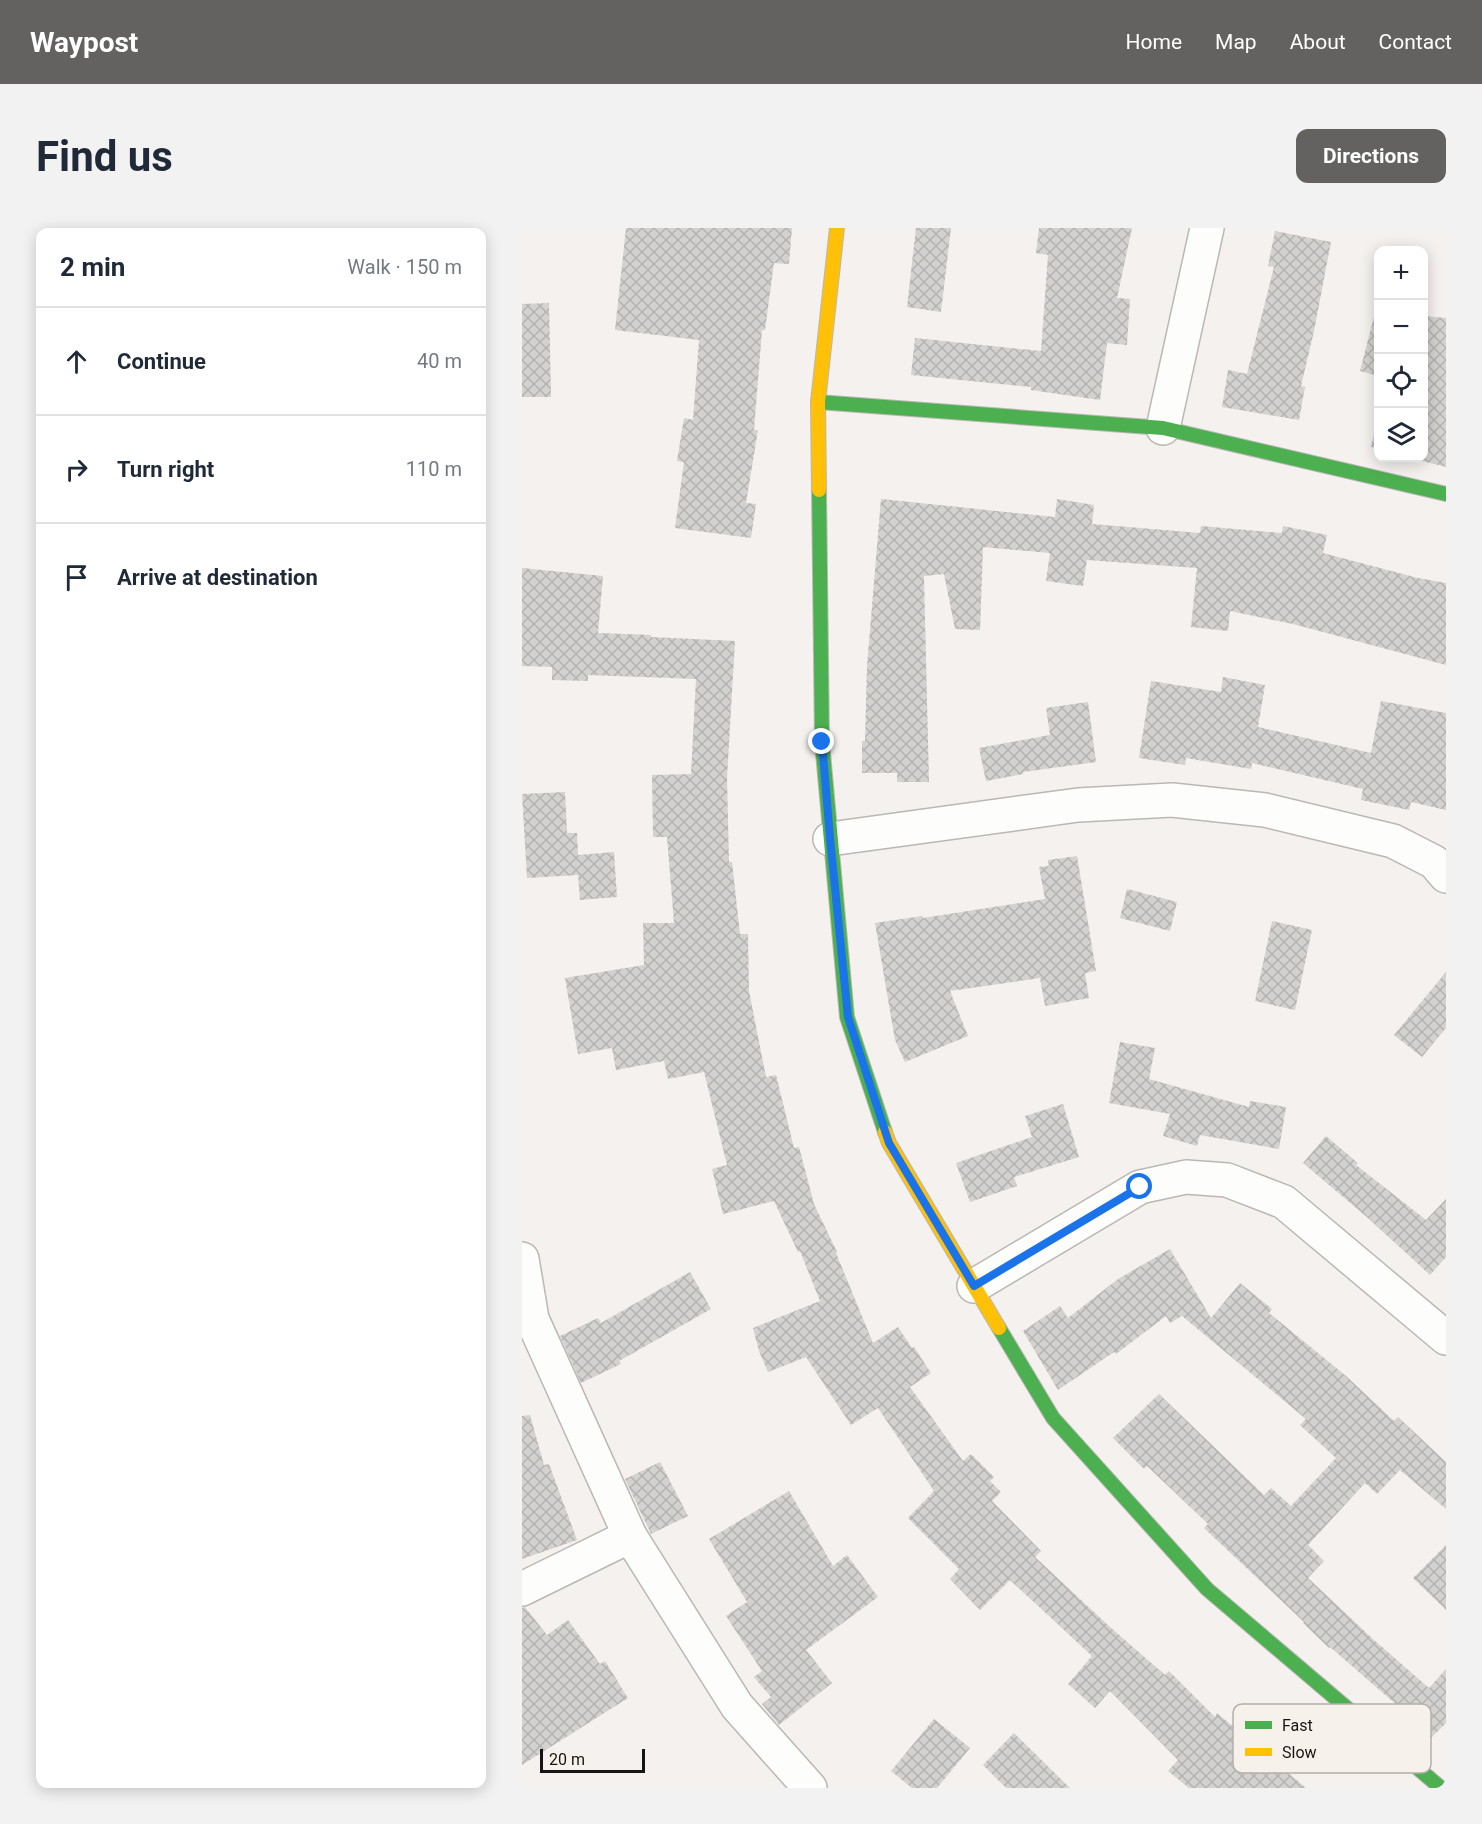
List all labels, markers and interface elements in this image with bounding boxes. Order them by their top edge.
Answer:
text: Waypost [30,26,138,59]
text: Home [1126,30,1182,54]
text: Map [1215,30,1257,54]
text: About [1290,30,1346,54]
text: Contact [1379,30,1452,54]
button: Directions [1296,129,1446,183]
text: Find us [36,132,173,181]
map controls [1374,246,1428,462]
button: + [1374,246,1428,300]
text: 2 min [60,252,125,282]
text: Walk · 150 m [347,255,462,279]
button: − [1374,300,1428,354]
icon: ahead [60,345,93,378]
text: Continue [117,349,206,374]
text: 40 m [417,349,462,373]
button: locate [1374,354,1428,408]
button: layers [1374,408,1428,462]
icon: right [60,453,93,486]
text: Turn right [117,457,214,482]
text: 110 m [406,457,462,481]
icon: arrive [60,561,93,594]
text: Arrive at destination [117,565,318,590]
route end [808,728,834,754]
route start [1126,1173,1152,1199]
legend [1233,1704,1431,1773]
text: Fast [1282,1716,1313,1735]
text: Slow [1282,1743,1317,1762]
scale bar [540,1746,645,1774]
text: 20 m [549,1750,585,1769]

